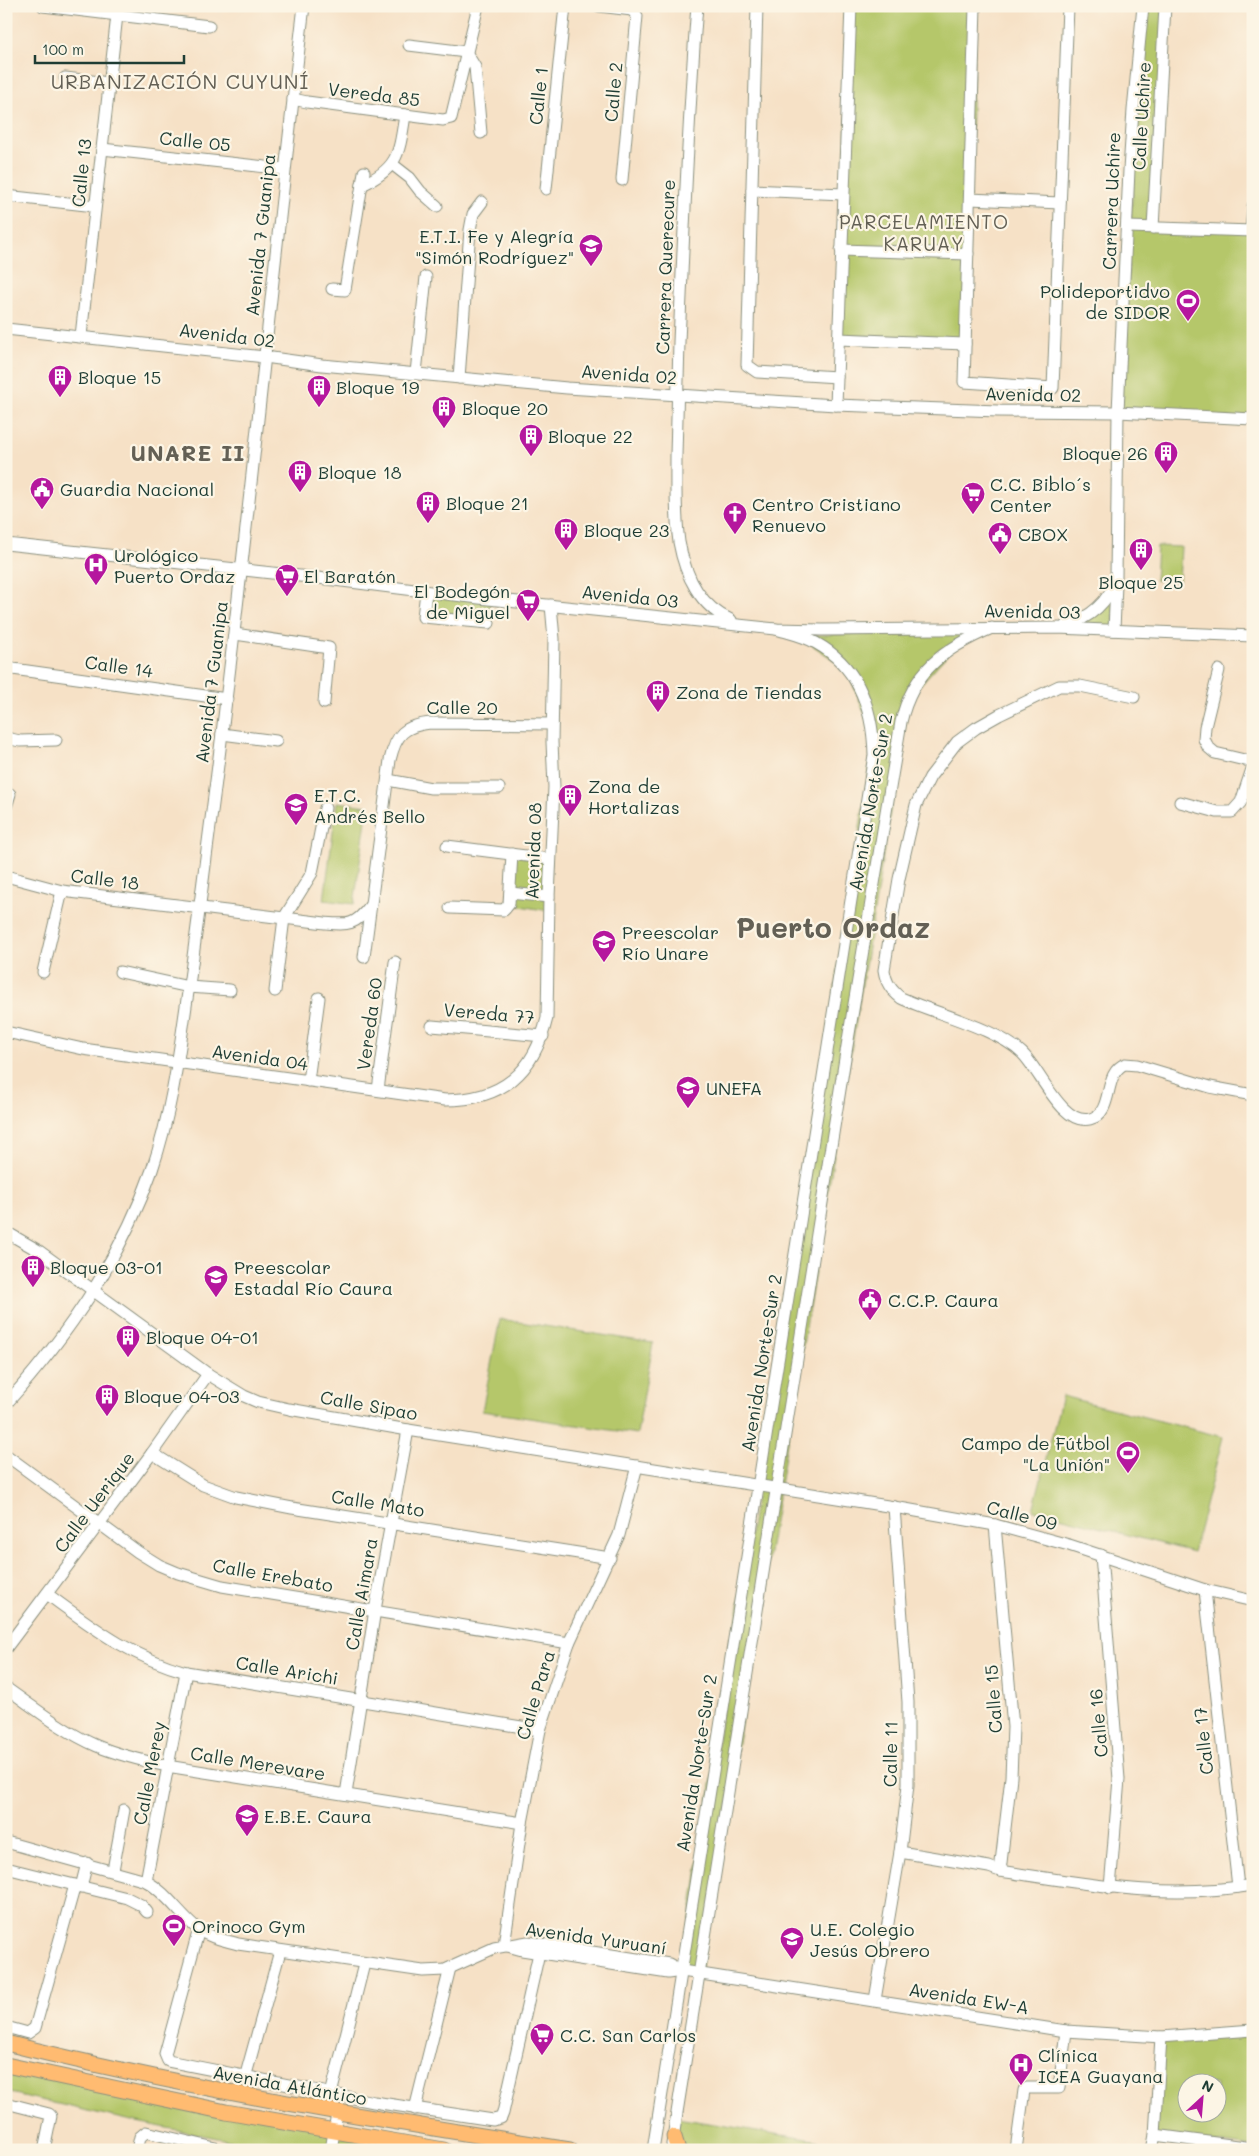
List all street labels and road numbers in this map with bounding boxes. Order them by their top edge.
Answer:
street label: Calle 2 [598,61,628,123]
street label: Calle Uchire [1126,61,1156,171]
street label: Calle 1 [523,66,553,126]
street label: Vereda 85 [327,76,421,112]
street label: Calle 05 [158,125,232,157]
street label: Carrera Uchire [1097,132,1125,270]
street label: Calle 13 [65,138,97,208]
street label: Avenida 7 Guanipa [240,153,280,317]
street label: Carrera Querecure [650,179,680,355]
street label: Avenida 02 [178,317,276,353]
street label: Avenida 02 [580,359,678,389]
street label: Avenida 02 [985,381,1081,407]
street label: Avenida 03 [581,579,679,613]
street label: Avenida 03 [983,598,1081,624]
street label: Avenida 7 Guanipa [189,600,233,764]
street label: Calle 14 [83,649,155,683]
street label: Calle 20 [426,695,498,719]
street label: Avenida Norte-Sur 2 [843,711,897,893]
street label: Avenida 08 [519,802,547,900]
street label: Calle 18 [69,863,141,895]
street label: Vereda 60 [351,976,387,1072]
street label: Vereda 77 [442,997,536,1029]
street label: Avenida 04 [210,1038,310,1076]
street label: Avenida Norte-Sur 2 [735,1272,787,1454]
street label: Calle Sipao [318,1385,420,1425]
street label: Calle Uerique [48,1447,140,1557]
street label: Calle Mato [330,1484,427,1522]
street label: Calle 09 [984,1495,1060,1535]
street label: Calle Aimara [339,1536,383,1652]
street label: Calle Erebato [211,1553,335,1597]
street label: Calle Para [510,1647,560,1743]
street label: Calle Arichi [234,1650,340,1690]
street label: Calle 15 [979,1664,1007,1734]
street label: Avenida Norte-Sur 2 [670,1672,722,1854]
street label: Calle 16 [1083,1688,1113,1758]
street label: Calle 17 [1188,1706,1218,1776]
street label: Calle Merey [127,1719,171,1827]
street label: Calle 11 [877,1721,903,1787]
street label: Calle Merevare [189,1740,327,1786]
street label: Avenida Yuruaní [524,1916,668,1960]
street label: Avenida EW-A [907,1977,1031,2019]
street label: Avenida Atlántico [211,2060,369,2110]

